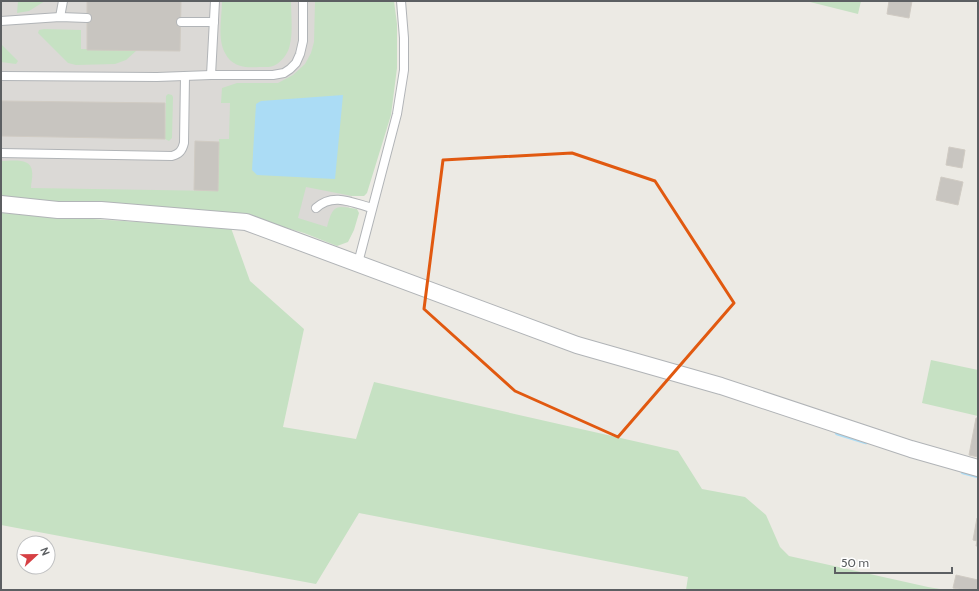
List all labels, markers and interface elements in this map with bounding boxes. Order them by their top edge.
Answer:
north arrow [16,535,56,575]
text: N [37,545,53,557]
scale bar [835,549,952,575]
text: 50 m [841,555,869,570]

